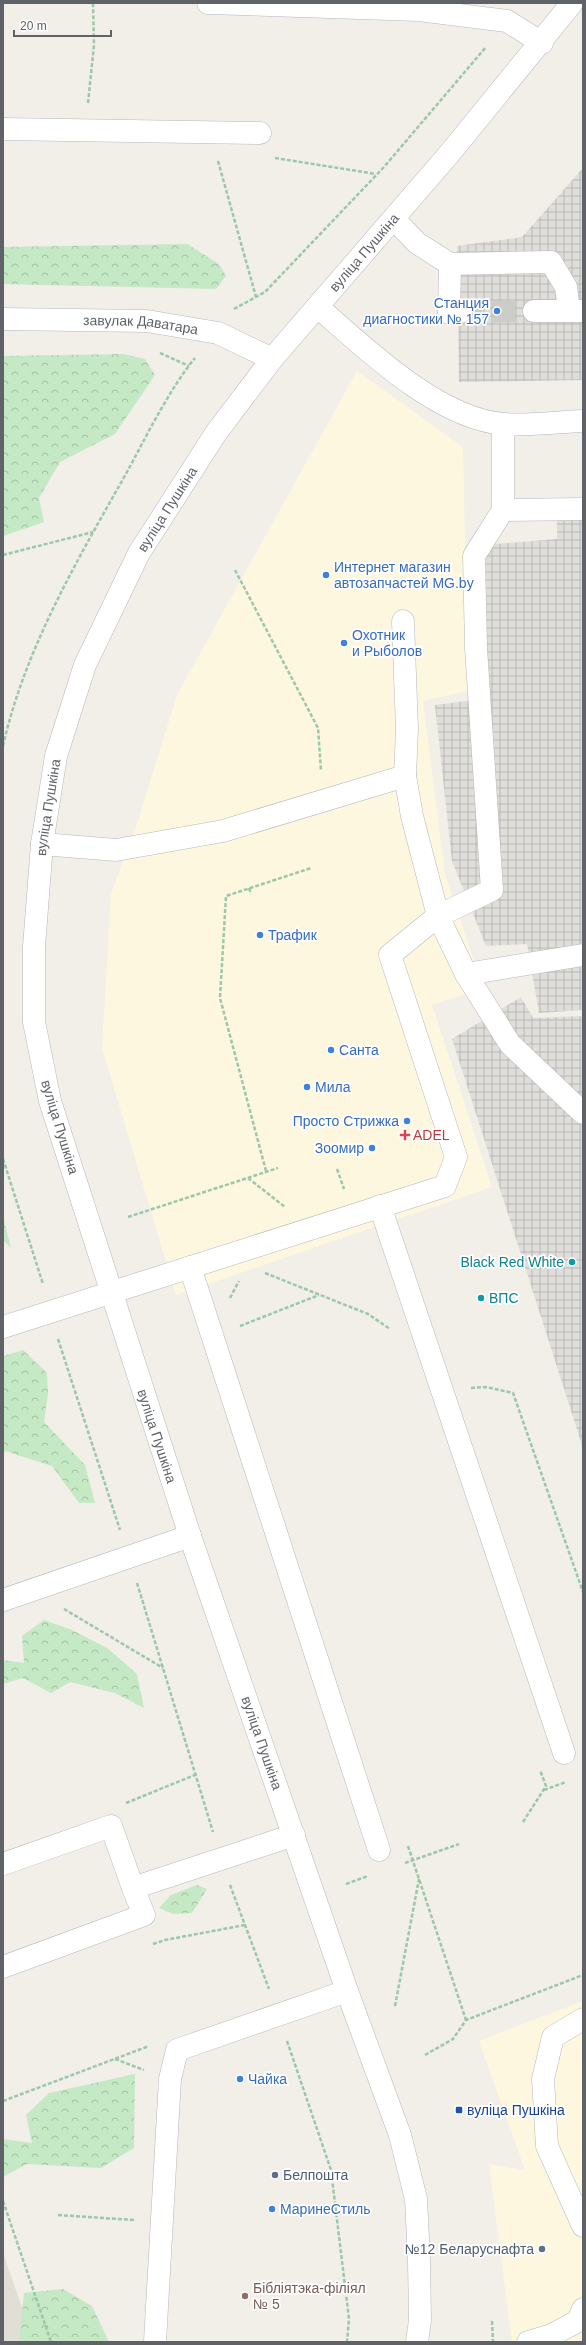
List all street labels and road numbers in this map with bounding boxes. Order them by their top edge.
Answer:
street label: вуліца Пушкіна [326,210,402,295]
street label: завулак Даватара [83,312,200,338]
street label: вуліца Пушкіна [134,463,200,555]
street label: вуліца Пушкіна [33,758,63,856]
street label: вуліца Пушкіна [38,1078,82,1176]
street label: вуліца Пушкіна [134,1387,180,1485]
street label: вуліца Пушкіна [239,1694,286,1792]

